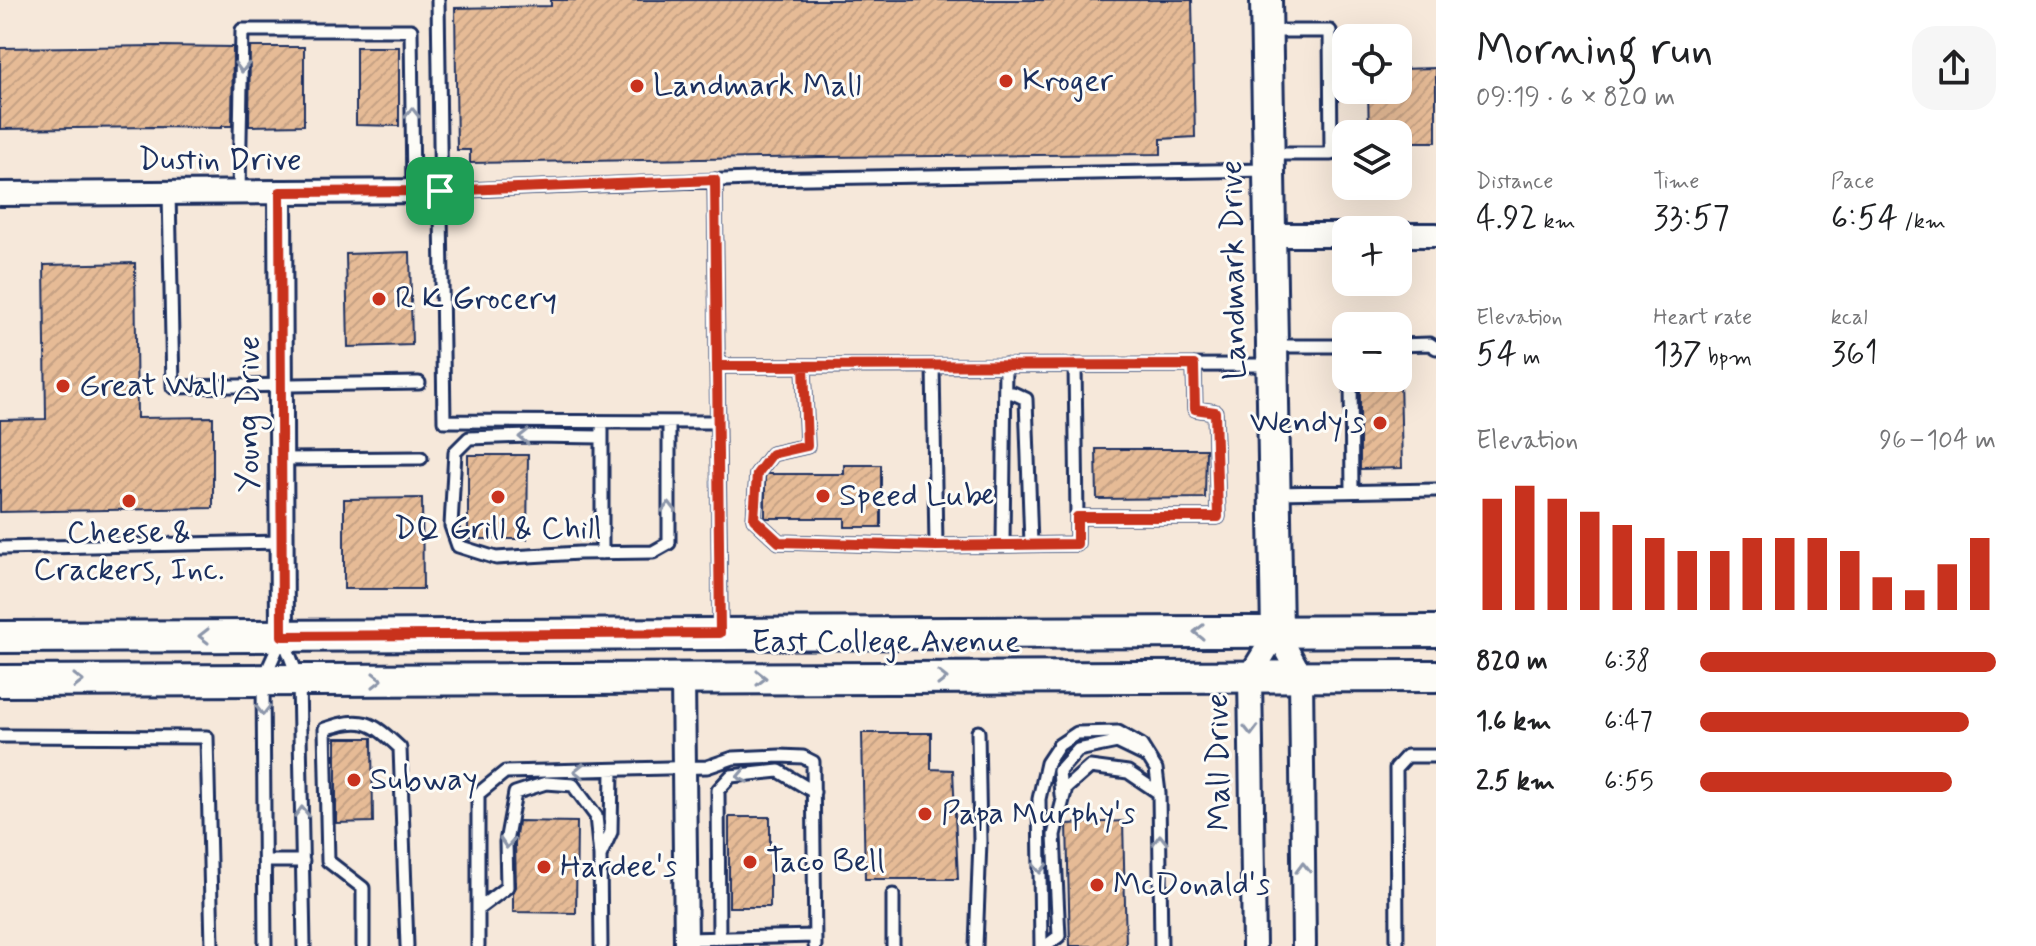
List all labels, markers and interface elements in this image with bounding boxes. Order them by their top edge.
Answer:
text: Morning run [1476,22,1713,80]
map controls [1332,24,1412,392]
button: locate [1332,24,1412,104]
button: share [1912,26,1996,110]
place label: Kroger [1022,60,1114,102]
one-way arrow [233,61,250,74]
place label: Landmark Mall [653,65,861,107]
marker: Kroger [997,72,1015,90]
marker: Landmark Mall [628,77,646,95]
text: 09:19 · 6 × 820 m [1476,81,1675,115]
one-way arrow [403,106,421,119]
button: layers [1332,120,1412,200]
street label: Dustin Drive [138,139,302,181]
pin [406,157,474,225]
street label: Landmark Drive [1211,160,1257,380]
text: Distance [1476,168,1553,196]
text: Time [1653,168,1699,196]
text: Pace [1831,168,1874,196]
icon: arrive [418,169,462,213]
text: 4.92 [1476,196,1538,241]
text: 33:57 [1653,196,1730,241]
text: 6:54 [1831,196,1898,241]
text: km [1538,208,1576,236]
text: /km [1898,208,1946,236]
button: + [1332,216,1412,296]
place label: R K Grocery [395,278,557,320]
marker: R K Grocery [370,290,388,308]
text: Elevation [1476,304,1563,332]
text: Heart rate [1653,304,1752,332]
text: kcal [1831,304,1868,332]
button: − [1332,312,1412,392]
text: 54 [1476,332,1517,377]
text: 137 [1653,332,1702,377]
text: 361 [1831,332,1878,377]
street label: Young Drive [228,336,272,492]
text: m [1517,344,1541,372]
text: bpm [1702,344,1752,372]
place label: Great Wall [79,365,225,407]
marker: Great Wall [54,377,72,395]
place label: Wendy's [1250,402,1364,444]
marker: Wendy's [1371,414,1389,432]
text: Elevation [1476,424,1578,458]
text: 96–104 m [1879,424,1996,458]
one-way arrow [517,428,530,445]
place label: Speed Lube [839,475,995,517]
marker: Speed Lube [814,487,832,505]
marker: DQ Grill & Chill [489,488,507,506]
marker: Cheese & Crackers, Inc. [120,492,138,510]
one-way arrow [660,500,678,513]
place label: DQ Grill & Chill [394,508,602,550]
place label: Cheese & Crackers, Inc. [33,512,225,591]
street label: East College Avenue [752,621,1020,663]
one-way arrow [1192,623,1205,641]
one-way arrow [197,627,210,645]
text: 820 m [1476,645,1548,679]
text: 6:38 [1604,645,1650,679]
one-way arrow [755,669,768,687]
one-way arrow [936,669,949,687]
one-way arrow [371,671,384,689]
one-way arrow [72,672,85,690]
street label: Mall Drive [1197,693,1241,831]
one-way arrow [255,704,272,717]
text: 1.6 km [1476,705,1551,739]
text: 6:47 [1604,705,1652,739]
one-way arrow [1242,724,1259,737]
place label: Subway [370,759,478,801]
one-way arrow [572,762,585,780]
text: 2.5 km [1476,765,1555,799]
text: 6:55 [1604,765,1654,799]
one-way arrow [736,767,750,784]
marker: Subway [345,771,363,789]
place label: Papa Murphy's [941,793,1135,835]
one-way arrow [293,805,311,818]
marker: Papa Murphy's [916,805,934,823]
one-way arrow [1151,833,1169,846]
one-way arrow [499,837,516,850]
place label: Taco Bell [766,841,885,883]
place label: Hardee's [560,846,677,888]
marker: Taco Bell [741,853,759,871]
marker: Hardee's [535,858,553,876]
one-way arrow [1295,861,1312,874]
one-way arrow [1031,862,1049,875]
place label: McDonald's [1113,864,1270,906]
marker: McDonald's [1088,876,1106,894]

